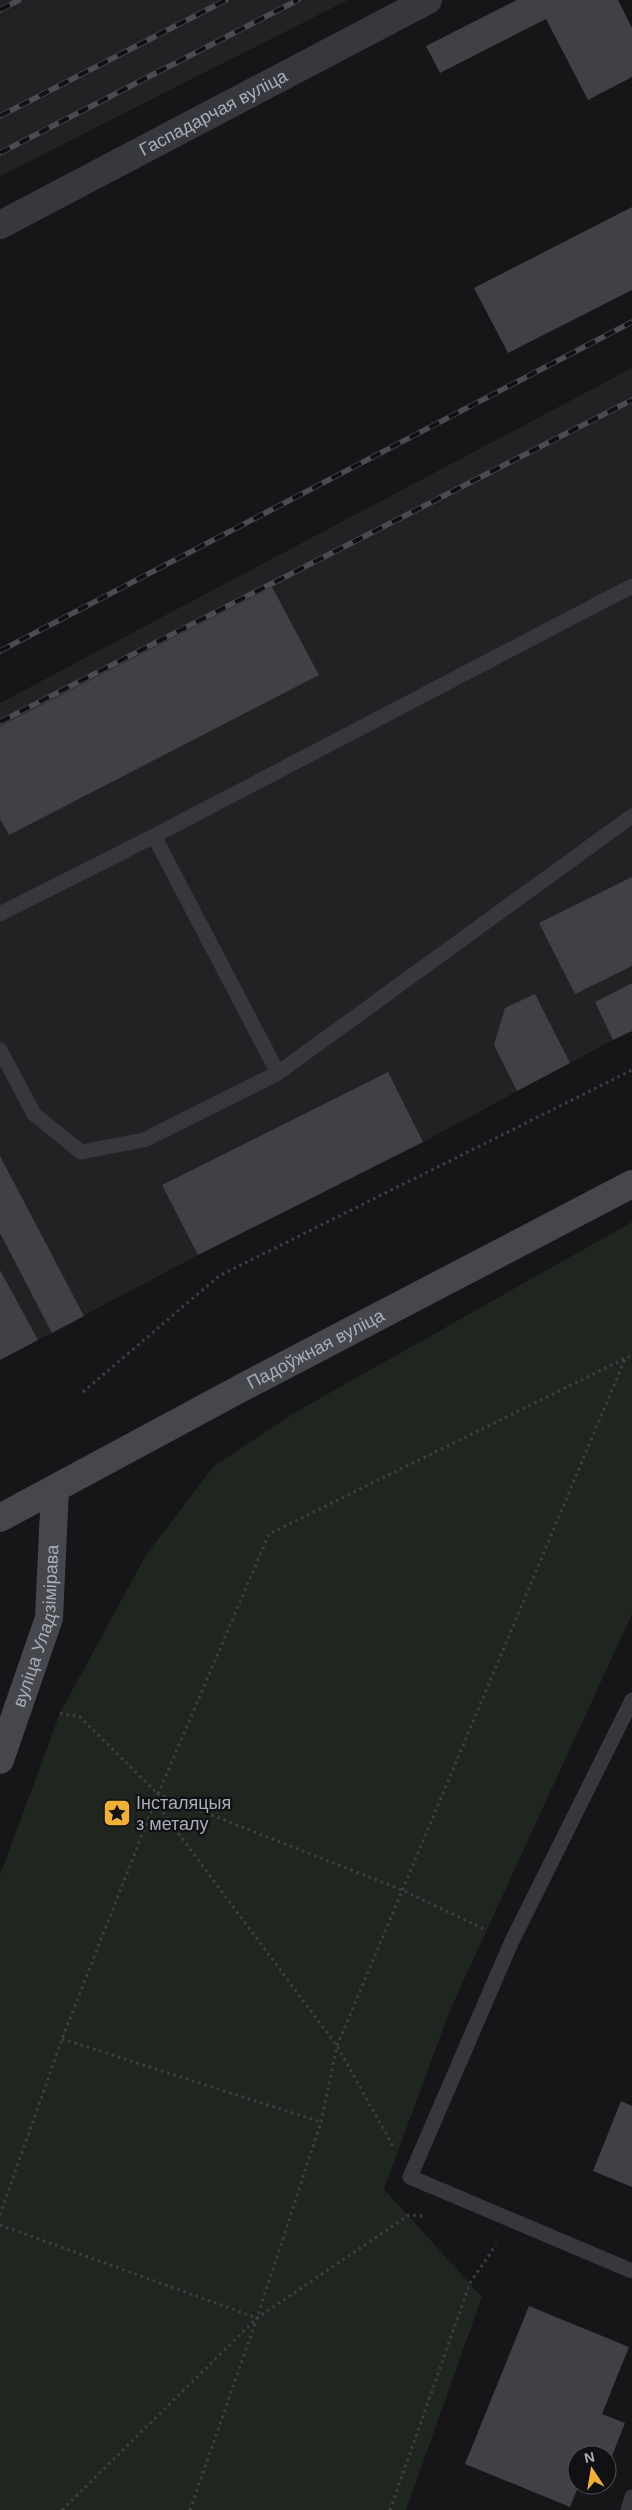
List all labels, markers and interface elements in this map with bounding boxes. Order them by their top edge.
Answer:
street label: Гаспадарчая вуліца [136,65,292,160]
street label: Падоўжная вуліца [244,1305,388,1393]
street label: вуліца Уладзімірава [9,1543,62,1710]
place label: Інсталяцыя з металу [136,1793,231,1834]
place icon: Інсталяцыя з металу [102,1798,132,1828]
north arrow [567,2445,617,2495]
text: N [583,2448,596,2466]

